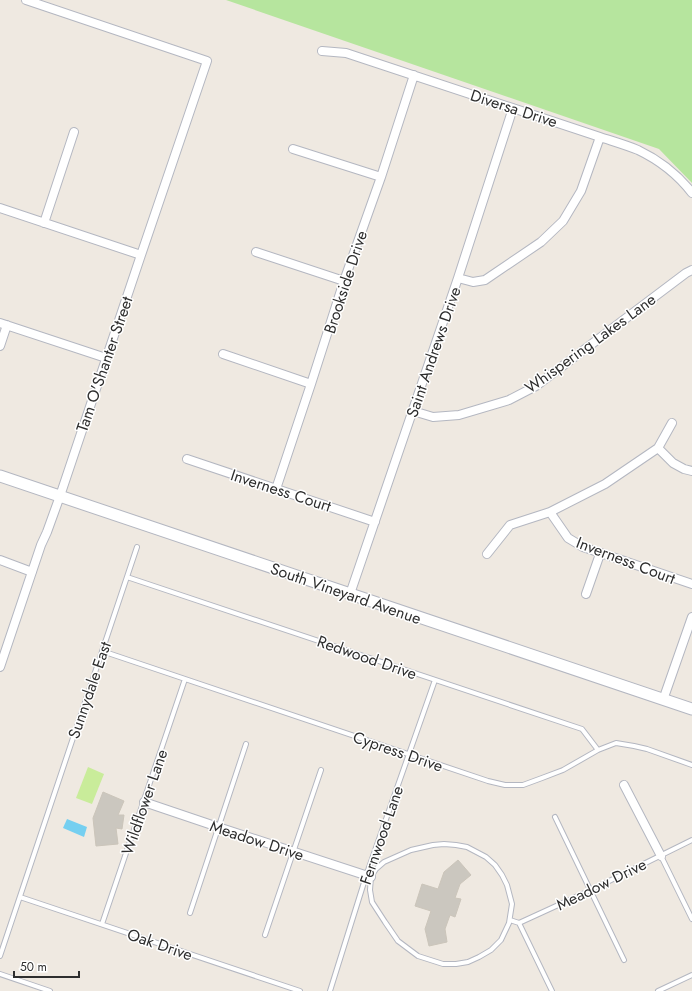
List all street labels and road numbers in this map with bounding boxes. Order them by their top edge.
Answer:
street label: Diversa Drive [467,84,560,133]
street label: Brookside Drive [318,228,373,337]
street label: Saint Andrews Drive [400,284,467,421]
street label: Whispering Lakes Lane [520,288,661,399]
street label: Tam O'Shanter Street [71,293,138,435]
street label: Inverness Court [228,463,334,518]
street label: Inverness Court [573,531,679,590]
street label: South Vineyard Avenue [267,557,424,630]
street label: Redwood Drive [314,630,420,685]
street label: Sunnydale East [62,638,117,742]
street label: Cypress Drive [350,725,446,778]
street label: Wildflower Lane [116,746,173,858]
street label: Fernwood Lane [354,783,409,888]
street label: Meadow Drive [207,814,307,867]
street label: Meadow Drive [552,853,650,916]
street label: Oak Drive [124,923,196,966]

